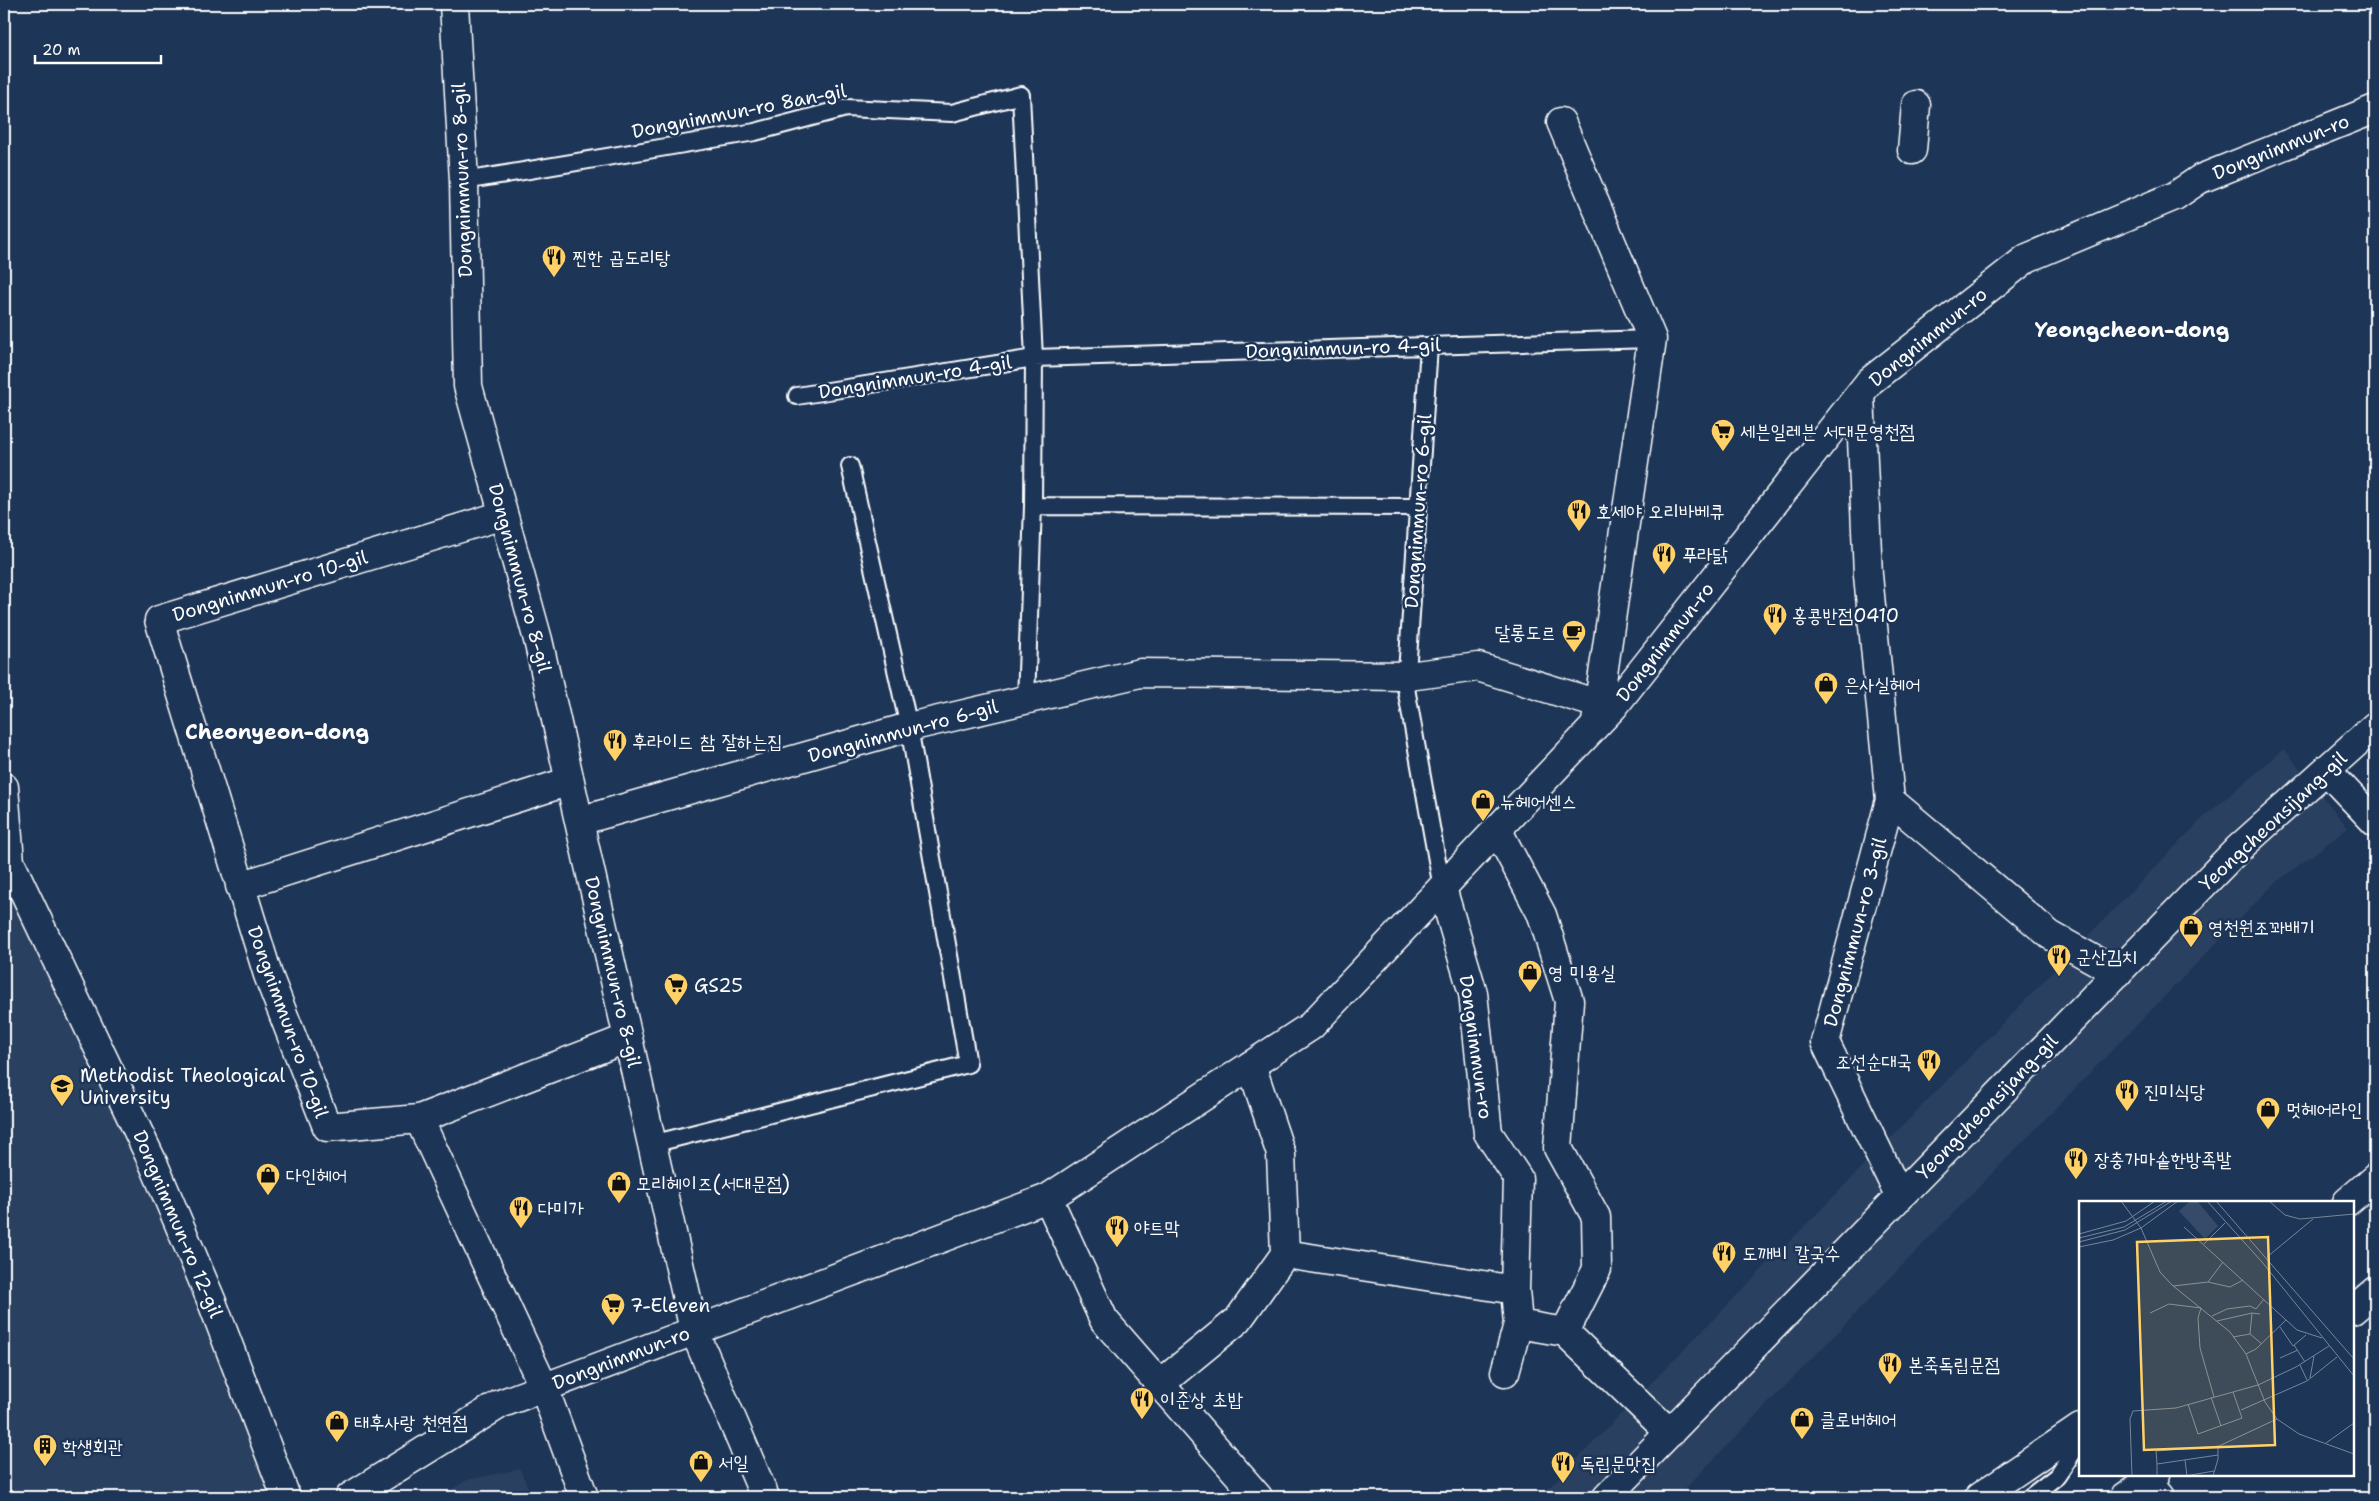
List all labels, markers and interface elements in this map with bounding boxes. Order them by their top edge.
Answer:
scale bar [35,32,161,64]
text: 20 m [42,40,81,60]
street label: Dongnimmun-ro 8an-gil [630,78,849,144]
street label: Dongnimmun-ro 8-gil [446,82,478,278]
street label: Dongnimmun-ro [2209,108,2353,186]
restaurant icon: 찐한 곱도리탕 [541,244,567,278]
place label: 찐한 곱도리탕 [572,245,671,270]
street label: Dongnimmun-ro [1864,282,1992,392]
district label: Yeongcheon-dong [2035,316,2229,344]
street label: Dongnimmun-ro 4-gil [1245,332,1441,364]
street label: Dongnimmun-ro 4-gil [816,349,1014,405]
street label: Dongnimmun-ro 6-gil [1399,412,1437,609]
supermarket icon: 세븐일레븐 서대문영천점 [1710,418,1736,452]
place label: 세븐일레븐 서대문영천점 [1740,419,1915,444]
street label: Dongnimmun-ro 8-gil [483,480,557,676]
restaurant icon: 호세야 오리바베큐 [1566,498,1592,532]
place label: 호세야 오리바베큐 [1596,499,1725,524]
restaurant icon: 푸라닭 [1651,541,1677,575]
place label: 푸라닭 [1682,542,1728,567]
street label: Dongnimmun-ro 10-gil [169,544,371,628]
street label: Dongnimmun-ro [1610,577,1720,707]
restaurant icon: 홍콩반점0410 [1762,602,1788,636]
place label: 홍콩반점0410 [1792,603,1899,628]
cafe icon: 달롱도르 [1561,619,1587,653]
place label: 달롱도르 [1495,620,1556,645]
shop icon: 은사실헤어 [1813,671,1839,705]
place label: 은사실헤어 [1844,672,1920,697]
street label: Dongnimmun-ro 6-gil [805,694,1001,768]
district label: Cheonyeon-dong [185,718,369,746]
restaurant icon: 후라이드 참 잘하는집 [602,728,628,762]
place label: 후라이드 참 잘하는집 [632,729,783,754]
street label: Yeongcheonsijang-gil [2194,746,2352,896]
shop icon: 뉴헤어센스 [1470,788,1496,822]
place label: 뉴헤어센스 [1500,789,1576,814]
street label: Dongnimmun-ro 3-gil [1818,834,1892,1030]
street label: Dongnimmun-ro 8-gil [579,874,647,1070]
shop icon: 영천원조꽈배기 [2178,914,2204,948]
place label: 영천원조꽈배기 [2208,915,2315,940]
street label: Dongnimmun-ro 10-gil [242,922,335,1122]
restaurant icon: 군산김치 [2046,943,2072,977]
place label: 군산김치 [2076,944,2137,969]
shop icon: 영 미용실 [1517,959,1543,993]
place label: 영 미용실 [1548,960,1616,985]
supermarket icon: GS25 [663,972,689,1006]
place label: GS25 [694,973,743,998]
street label: Dongnimmun-ro [1454,973,1498,1121]
street label: Yeongcheonsijang-gil [1911,1029,2063,1185]
restaurant icon: 조선순대국 [1916,1048,1942,1082]
place label: 조선순대국 [1836,1049,1912,1074]
place label: Methodist Theological University [80,1063,286,1110]
school or university icon: Methodist Theological University [49,1073,75,1107]
restaurant icon: 진미식당 [2114,1078,2140,1112]
place label: 진미식당 [2144,1079,2205,1104]
shop icon: 멋헤어라인 [2255,1096,2281,1130]
place label: 멋헤어라인 [2286,1097,2362,1122]
street label: Dongnimmun-ro 12-gil [127,1126,229,1322]
restaurant icon: 장충가마솥한방족발 [2063,1146,2089,1180]
place label: 장충가마솥한방족발 [2094,1147,2232,1172]
shop icon: 다인헤어 [255,1162,281,1196]
place label: 다인헤어 [286,1163,347,1188]
shop icon: 모리헤이즈(서대문점) [606,1170,632,1204]
place label: 모리헤이즈(서대문점) [636,1171,790,1196]
restaurant icon: 다미가 [508,1195,534,1229]
place label: 다미가 [538,1196,585,1221]
inset map [2079,1201,2354,1476]
restaurant icon: 야트막 [1104,1214,1130,1248]
place label: 야트막 [1134,1215,1180,1240]
restaurant icon: 도깨비 칼국수 [1711,1240,1737,1274]
place label: 도깨비 칼국수 [1742,1241,1840,1266]
supermarket icon: 7-Eleven [600,1292,626,1326]
place label: 7-Eleven [630,1293,710,1318]
street label: Dongnimmun-ro [549,1320,693,1396]
restaurant icon: 본죽독립문점 [1877,1351,1903,1385]
place label: 본죽독립문점 [1908,1352,2000,1377]
restaurant icon: 이준상 초밥 [1129,1386,1155,1420]
place label: 이준상 초밥 [1160,1387,1244,1412]
shop icon: 클로버헤어 [1789,1406,1815,1440]
place label: 클로버헤어 [1820,1407,1896,1432]
shop icon: 태후사랑 천연점 [324,1409,350,1443]
place label: 태후사랑 천연점 [354,1410,468,1435]
building icon: 학생회관 [32,1433,58,1467]
place label: 학생회관 [62,1434,123,1459]
shop icon: 서일 [688,1449,714,1483]
place label: 서일 [718,1450,749,1475]
restaurant icon: 독립문맛집 [1550,1450,1576,1484]
place label: 독립문맛집 [1580,1451,1656,1476]

